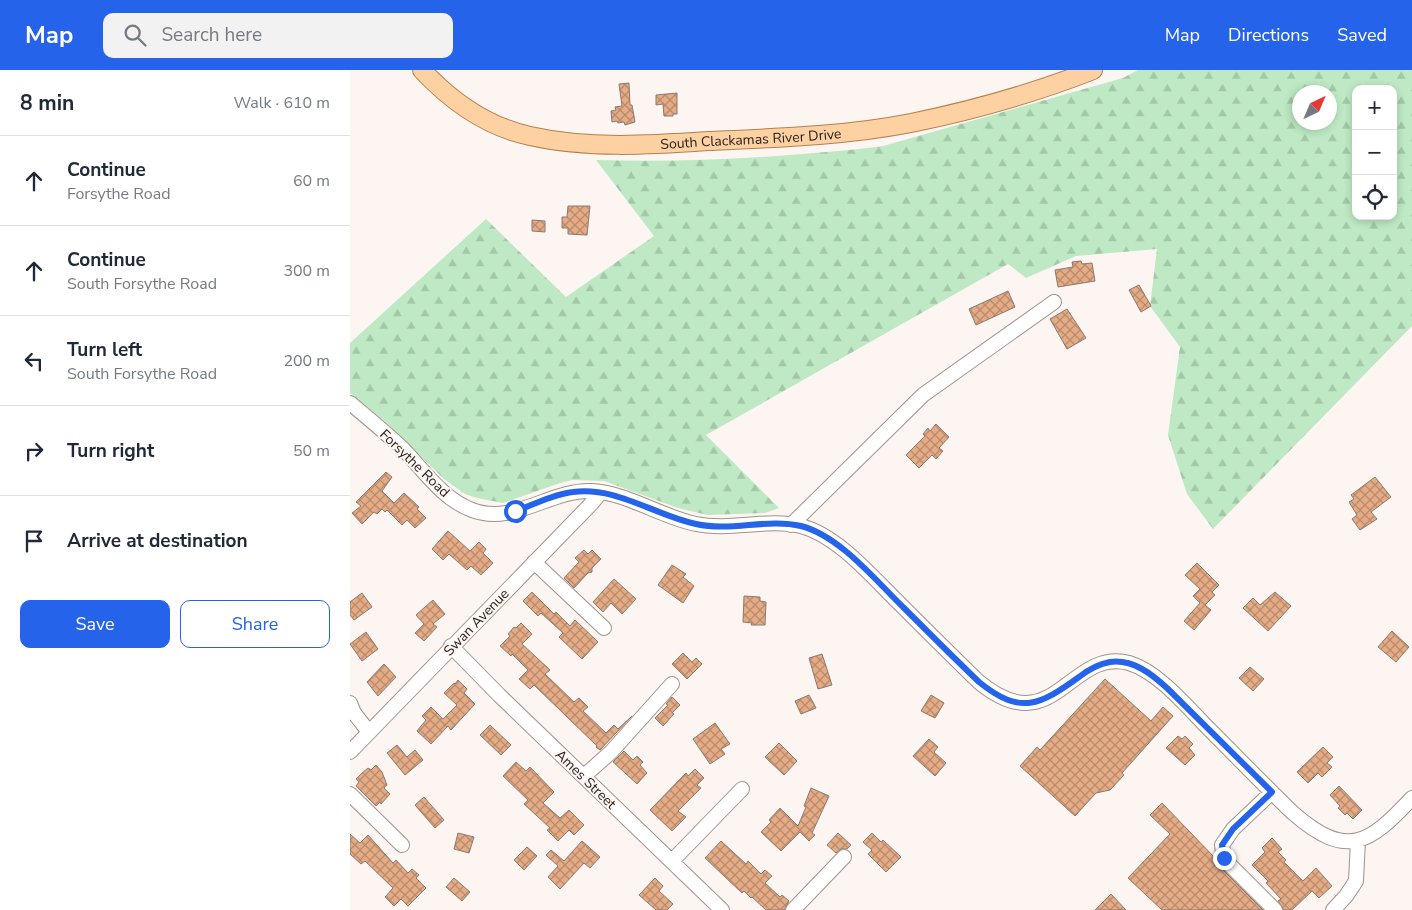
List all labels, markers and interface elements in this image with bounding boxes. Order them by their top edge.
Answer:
search box [103,13,453,58]
text: Map [25,19,73,51]
icon: search [121,21,149,49]
text: Search here [161,22,262,48]
text: Map [1165,23,1200,47]
text: Directions [1228,23,1309,47]
text: Saved [1337,23,1387,47]
north arrow [1292,85,1337,130]
map controls [1352,85,1397,220]
button: + [1352,85,1397,130]
text: 8 min [20,89,74,117]
text: Walk · 610 m [234,92,330,114]
street label: South Clackamas River Drive [660,124,842,154]
button: − [1352,130,1397,175]
text: Continue [67,157,146,183]
icon: ahead [20,167,48,195]
text: 60 m [293,170,330,192]
button: locate [1352,175,1397,220]
text: Forsythe Road [67,183,170,205]
text: Continue [67,247,146,273]
icon: ahead [20,257,48,285]
text: 300 m [283,260,330,282]
text: South Forsythe Road [67,273,217,295]
text: Turn left [67,337,142,363]
icon: left [20,347,48,375]
text: 200 m [283,350,330,372]
text: South Forsythe Road [67,363,217,385]
street label: Forsythe Road [375,425,454,502]
icon: right [20,437,48,465]
text: Turn right [67,438,154,464]
text: 50 m [293,440,330,462]
route start [504,500,527,523]
icon: arrive [20,527,48,555]
text: Arrive at destination [67,528,248,554]
street label: Swan Avenue [439,585,513,660]
button: Save [20,600,170,648]
button: Share [180,600,330,648]
street label: Ames Street [551,745,620,813]
route end [1213,847,1236,870]

